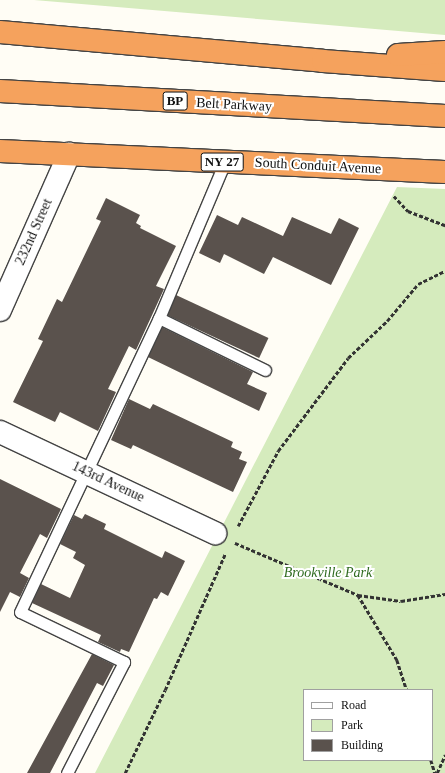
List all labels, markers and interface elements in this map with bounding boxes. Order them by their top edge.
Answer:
road number: BP [162,90,188,112]
street label: Belt Parkway [196,95,272,115]
road number: NY 27 [200,151,244,173]
street label: South Conduit Avenue [254,154,382,178]
street label: 232nd Street [12,196,56,268]
street label: 143rd Avenue [69,458,147,506]
park label: Brookville Park [284,565,372,581]
legend [303,689,433,761]
text: Road [341,698,366,712]
text: Park [341,718,363,732]
text: Building [341,738,383,752]

